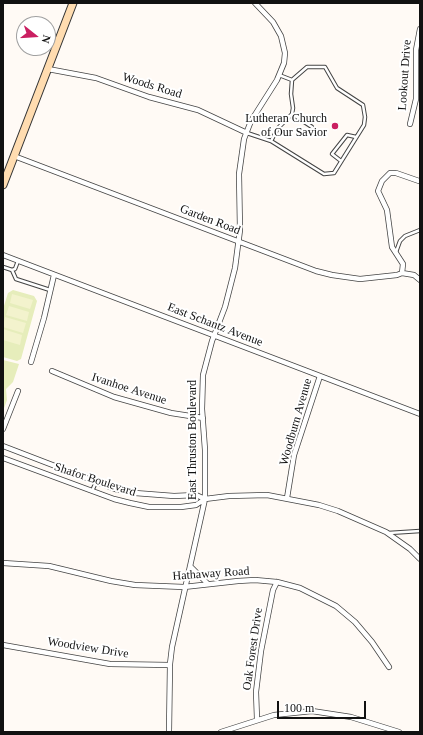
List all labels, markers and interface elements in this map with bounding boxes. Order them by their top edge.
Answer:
north arrow [16,16,56,56]
text: N [40,34,53,45]
street label: Lookout Drive [395,39,415,111]
street label: Woods Road [121,70,183,102]
place label: Lutheran Church of Our Savior [245,112,327,140]
marker: Lutheran Church of Our Savior [330,121,340,131]
street label: Garden Road [178,202,242,238]
street label: East Schantz Avenue [165,300,265,350]
street label: Ivanhoe Avenue [90,370,168,408]
street label: Woodburn Avenue [277,377,315,467]
street label: East Thruston Boulevard [186,380,200,500]
street label: Shafor Boulevard [52,460,138,500]
street label: Hathaway Road [172,564,250,584]
street label: Oak Forest Drive [240,607,266,691]
street label: Woodview Drive [46,634,130,662]
scale bar [279,693,368,719]
text: 100 m [284,701,314,715]

